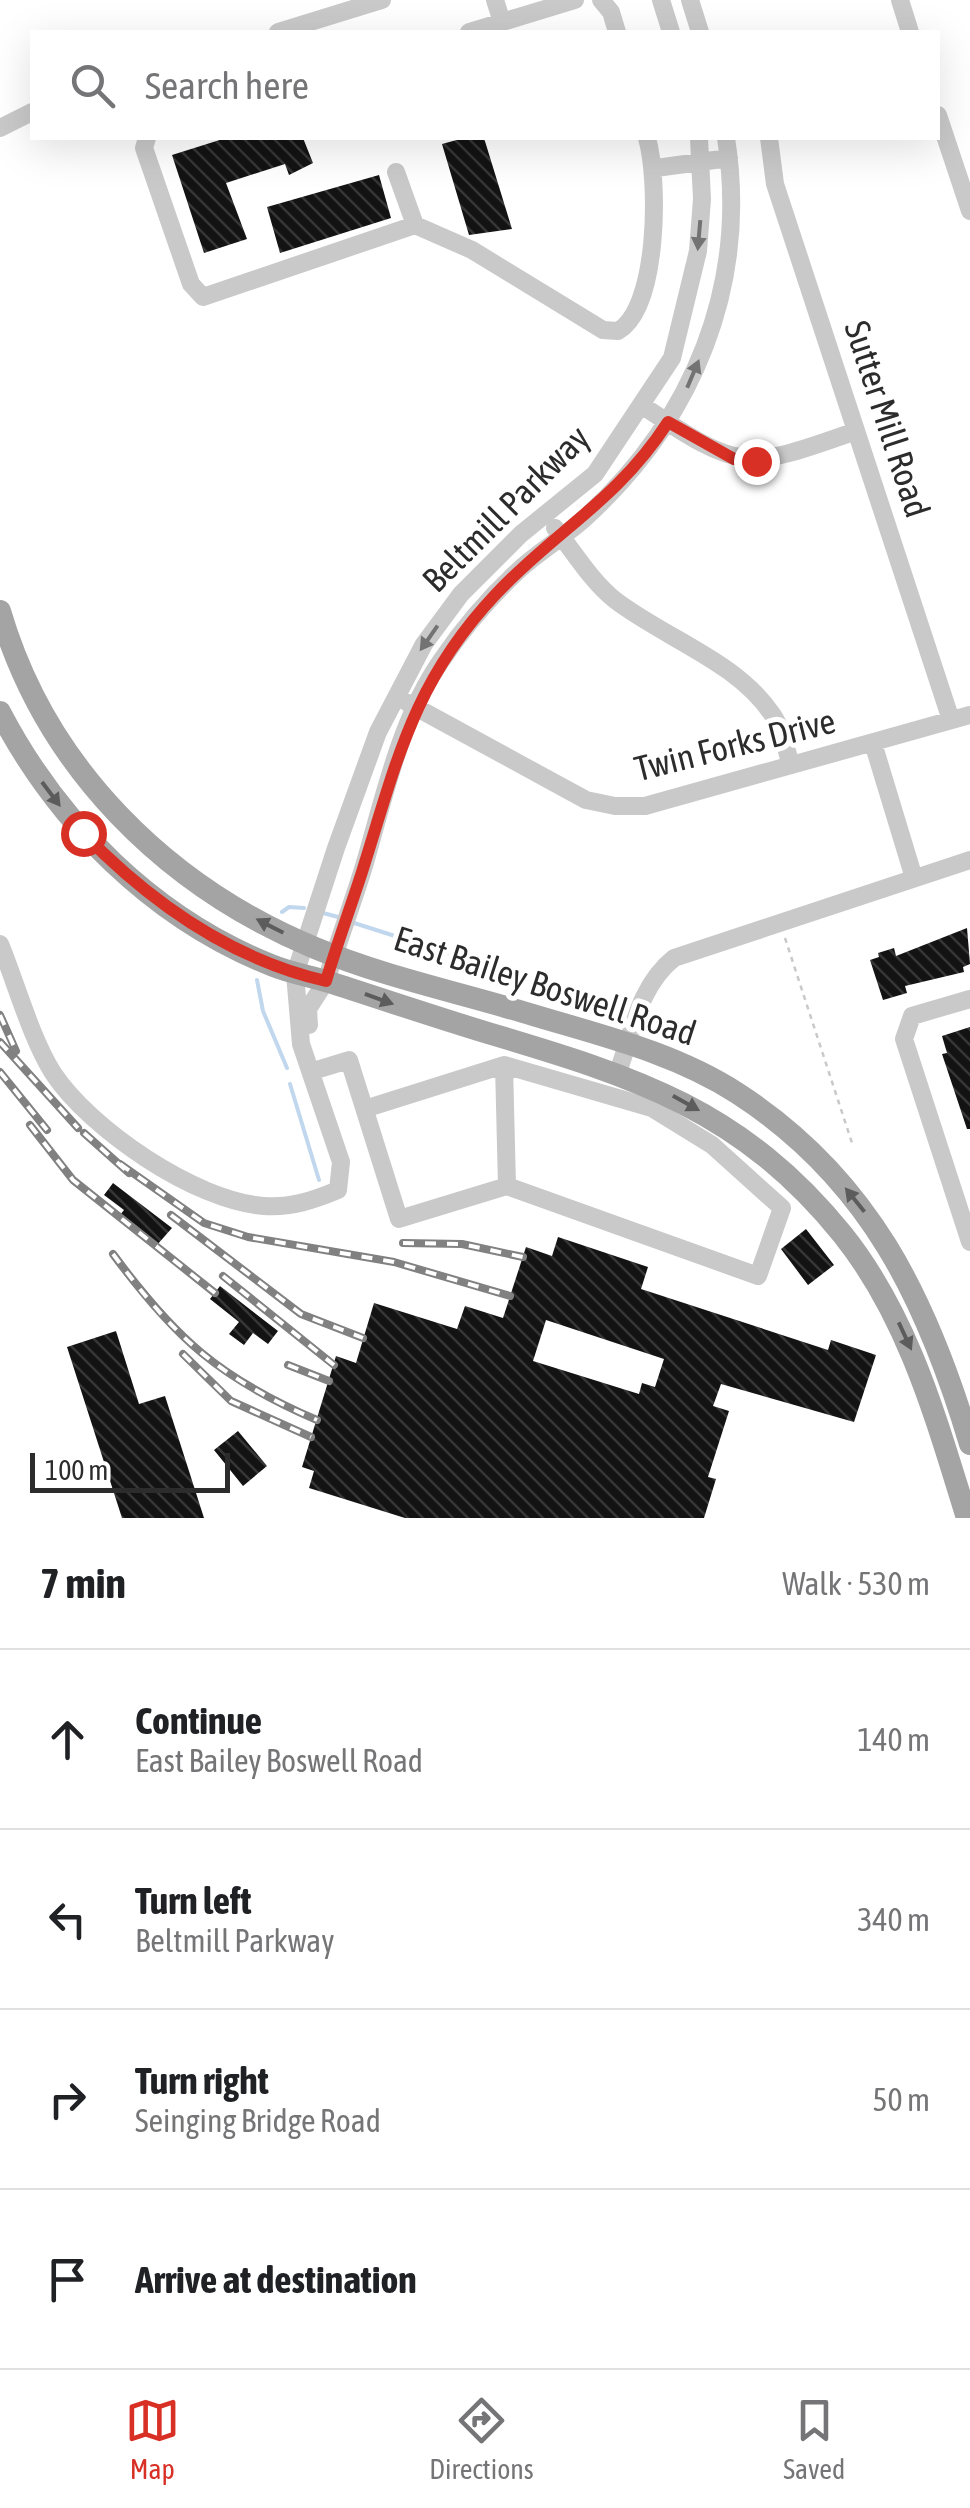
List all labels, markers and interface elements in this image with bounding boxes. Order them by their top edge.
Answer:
search box [30,30,940,140]
icon: search [65,58,120,113]
text: Search here [145,64,309,107]
one-way arrow [690,219,706,251]
street label: Sutter Mill Road [837,315,939,522]
one-way arrow [685,359,701,389]
street label: Beltmill Parkway [414,417,597,600]
route end [734,439,780,485]
one-way arrow [420,624,439,651]
street label: Twin Forks Drive [630,700,839,788]
one-way arrow [41,781,61,807]
route start [61,811,107,857]
street label: East Bailey Boswell Road [389,917,701,1053]
one-way arrow [256,918,285,935]
one-way arrow [365,993,395,1008]
one-way arrow [672,1095,701,1112]
one-way arrow [845,1188,866,1213]
one-way arrow [896,1322,913,1351]
scale bar [30,1448,230,1492]
text: 100 m [45,1454,108,1486]
text: 7 min [40,1559,126,1607]
text: Walk · 530 m [782,1565,930,1602]
text: Continue [135,1699,262,1742]
icon: ahead [40,1712,95,1767]
text: 140 m [857,1721,930,1758]
text: East Bailey Boswell Road [135,1742,423,1779]
text: Turn left [135,1879,251,1922]
icon: left [40,1892,95,1947]
text: 340 m [857,1901,930,1938]
text: Beltmill Parkway [135,1922,334,1959]
text: Turn right [135,2059,269,2102]
icon: right [40,2072,95,2127]
text: 50 m [872,2081,930,2118]
text: Seinging Bridge Road [135,2102,381,2139]
icon: arrive [40,2252,95,2307]
text: Arrive at destination [135,2258,417,2301]
tab: Map [125,2393,180,2485]
tab: Directions [429,2393,534,2485]
tab: Saved [783,2393,845,2485]

